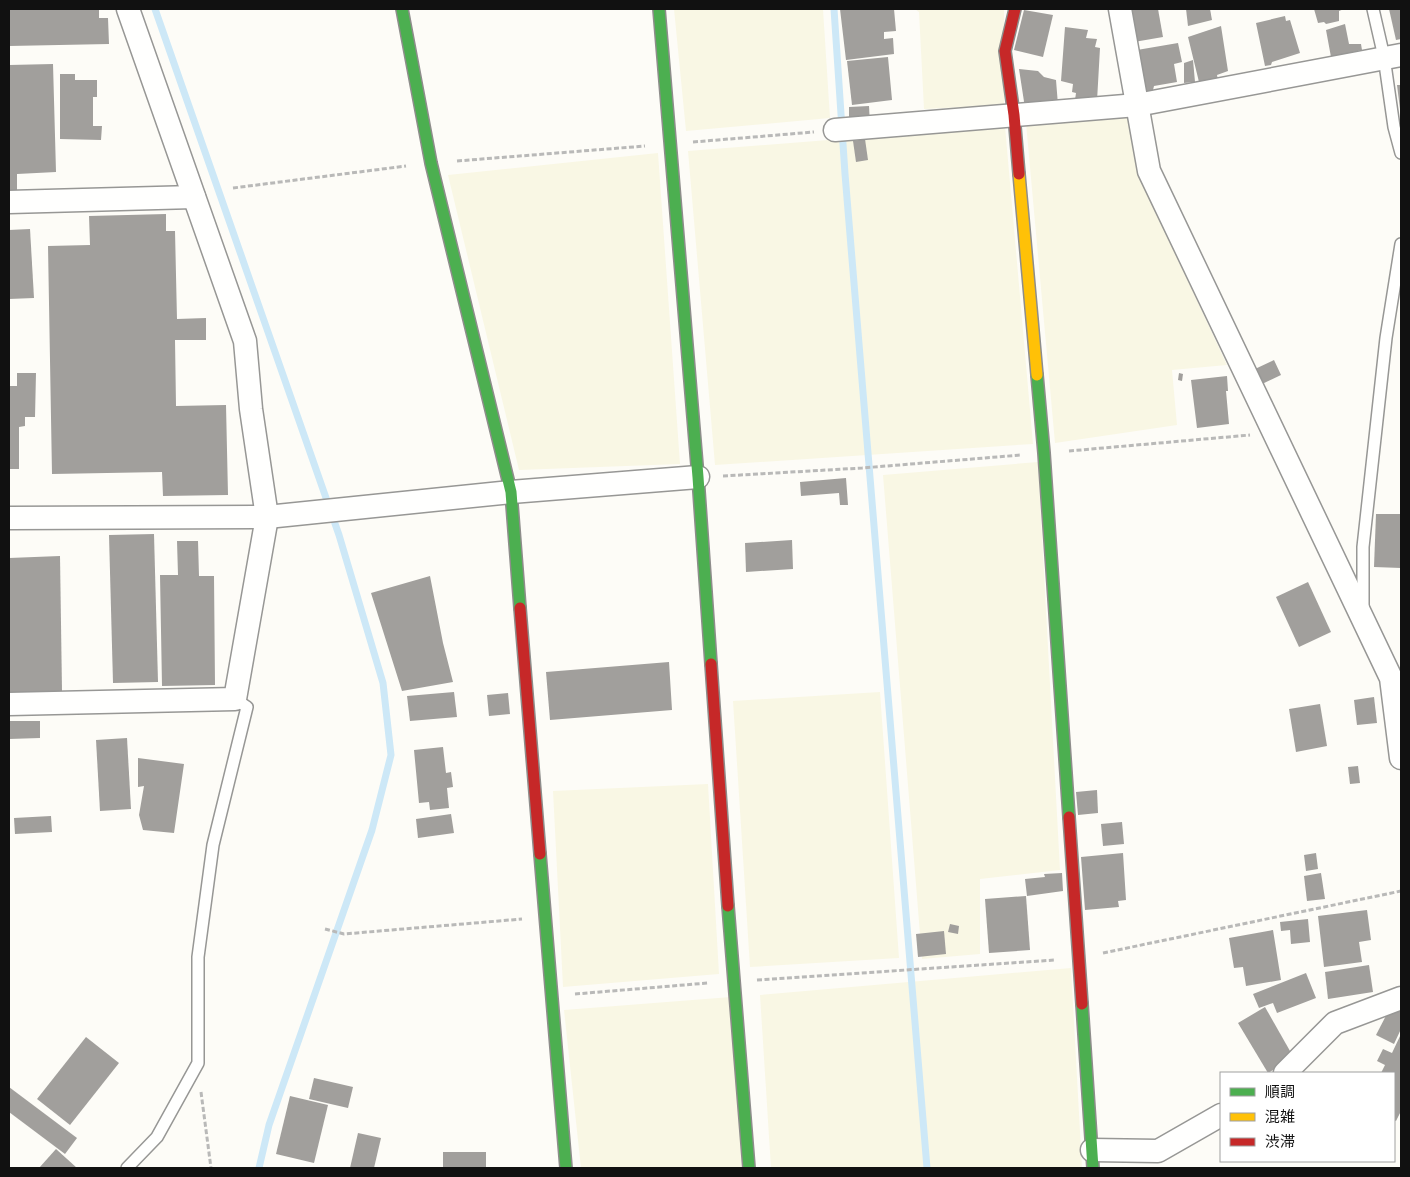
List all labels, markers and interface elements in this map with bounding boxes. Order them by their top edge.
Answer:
legend [1220,1072,1395,1162]
text: 順調 [1265,1079,1295,1102]
text: 混雑 [1265,1104,1295,1127]
text: 渋滞 [1265,1129,1295,1152]

